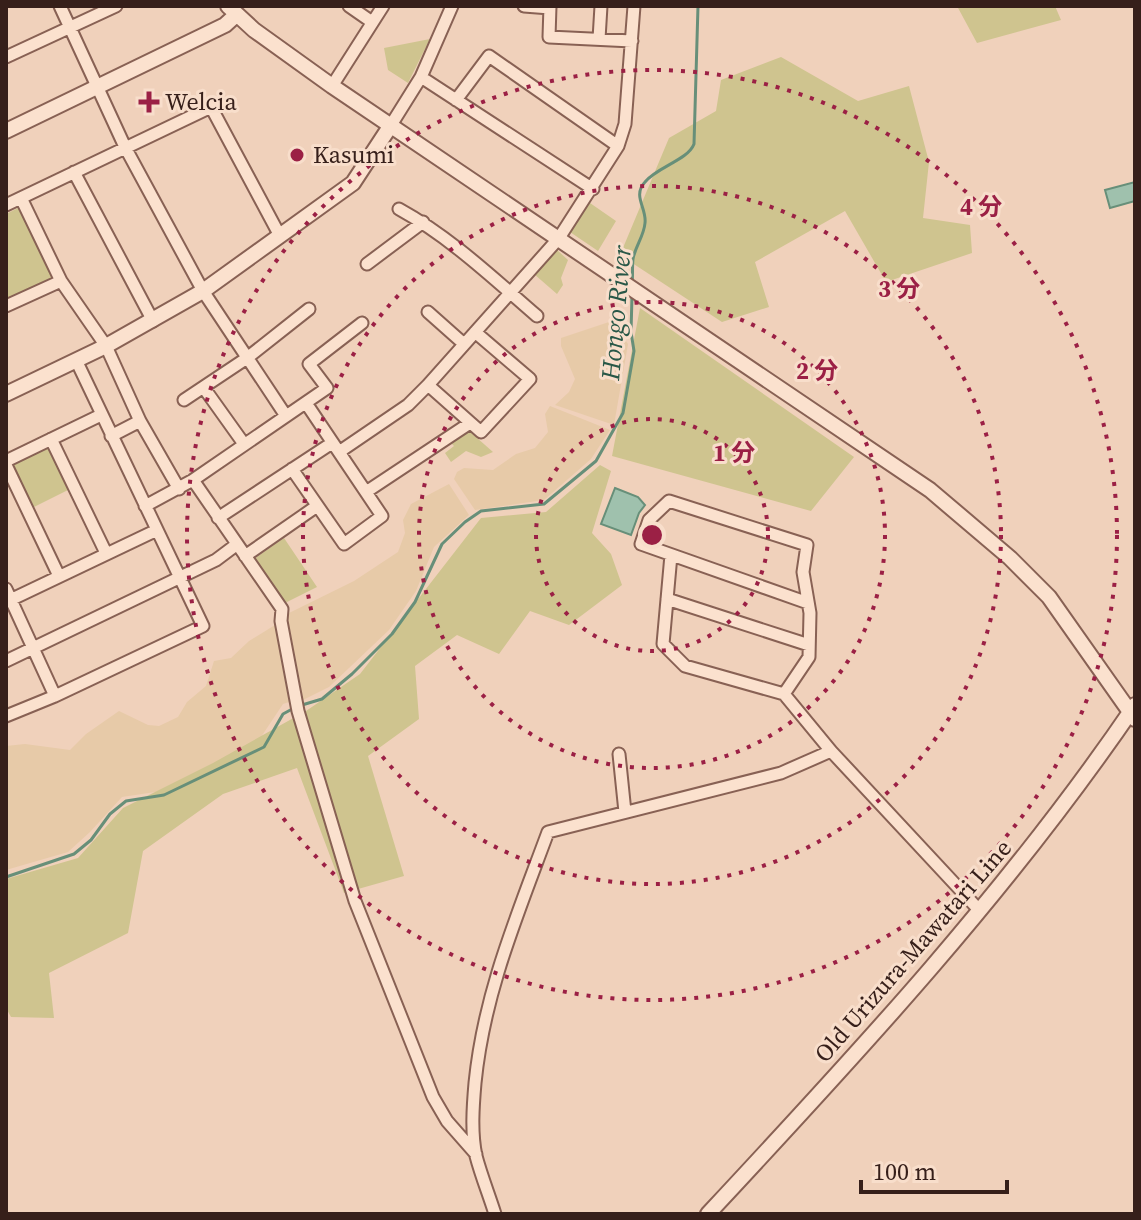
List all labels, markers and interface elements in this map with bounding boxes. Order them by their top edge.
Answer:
place label: Welcia [165,85,237,118]
marker: Welcia [140,93,158,111]
place label: Kasumi [313,138,394,171]
marker: Kasumi [288,146,306,164]
text: 4 分 [960,190,1002,223]
water label: Hongo River [592,244,640,383]
text: 3 分 [878,272,920,305]
text: 2 分 [796,354,838,387]
text: 1 分 [713,436,755,469]
centre of rings [638,521,666,549]
street label: Old Urizura-Mawatari Line [807,832,1019,1069]
scale bar [861,1144,1007,1194]
text: 100 m [873,1155,936,1188]

